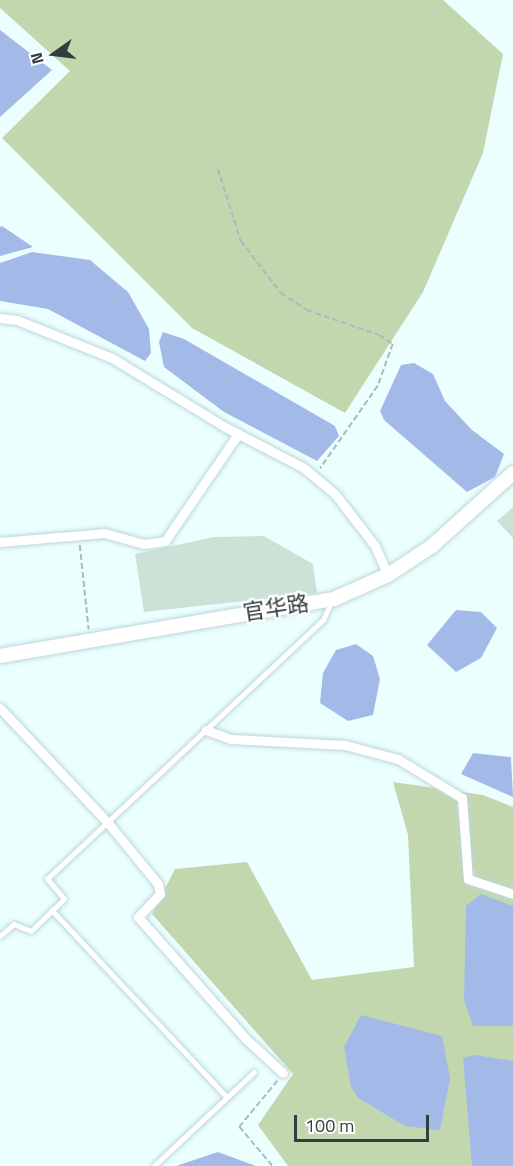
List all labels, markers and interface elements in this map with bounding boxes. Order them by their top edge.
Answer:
north arrow [24,24,84,84]
text: N [24,50,50,67]
street label: 官华路 [241,590,311,626]
scale bar [297,1103,432,1141]
text: 100 m [305,1112,354,1139]

